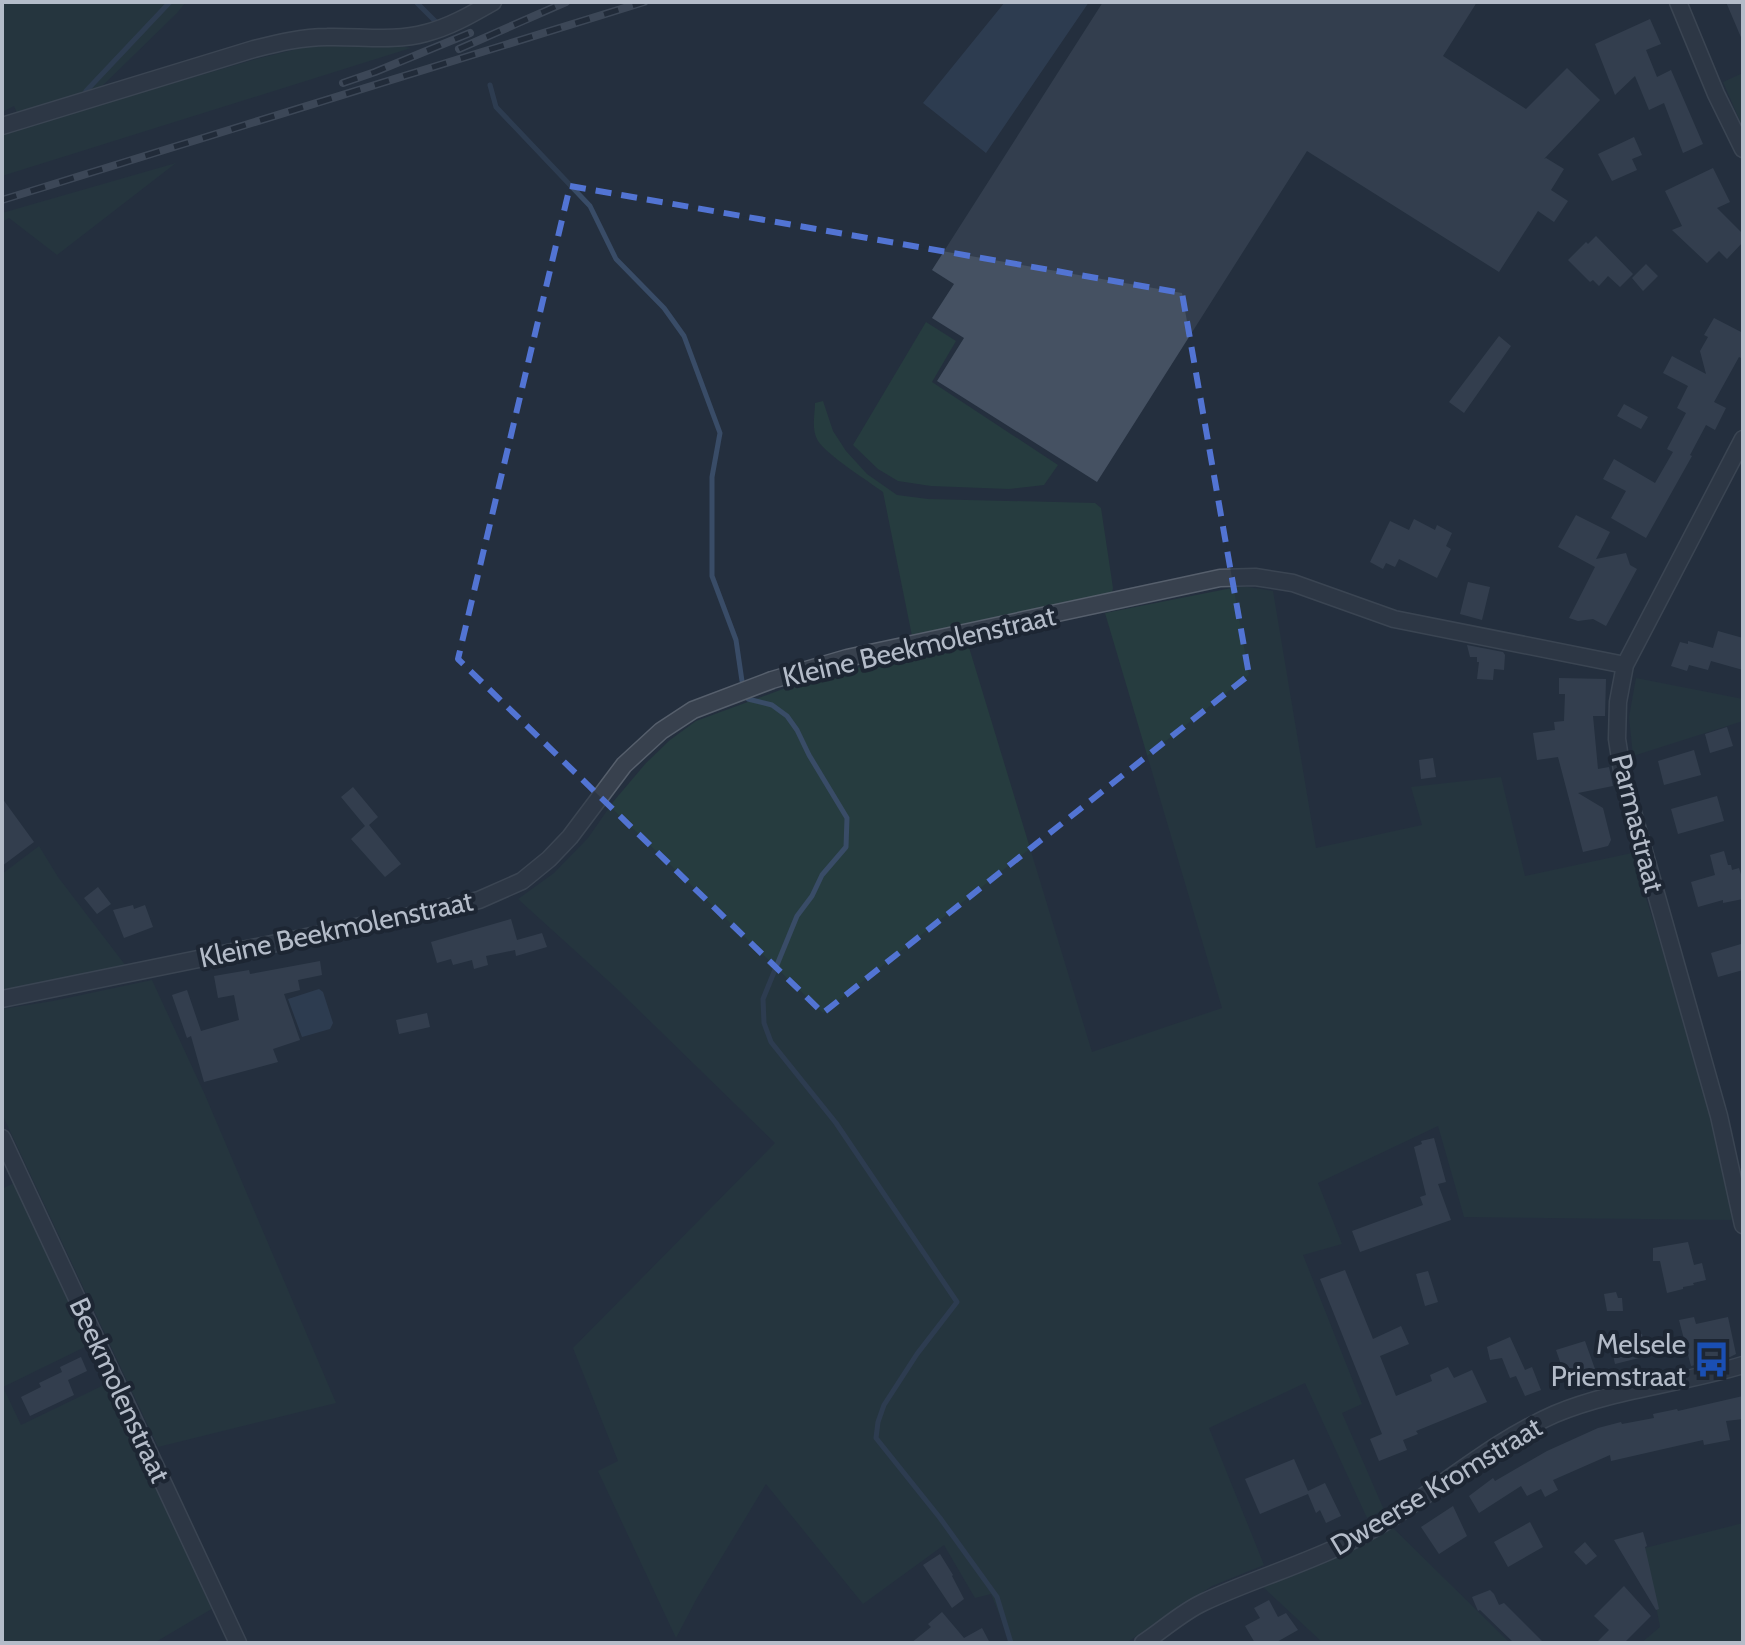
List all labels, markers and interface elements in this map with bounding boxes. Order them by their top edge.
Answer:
street label: Kleine Beekmolenstraat [779,598,1059,694]
street label: Parmastraat [1604,750,1672,896]
street label: Kleine Beekmolenstraat [196,883,476,975]
street label: Beekmolenstraat [62,1292,178,1488]
place label: Melsele Priemstraat [1551,1327,1686,1393]
bus stop icon: Melsele Priemstraat [1693,1341,1731,1379]
street label: Dweerse Kromstraat [1324,1410,1548,1562]

